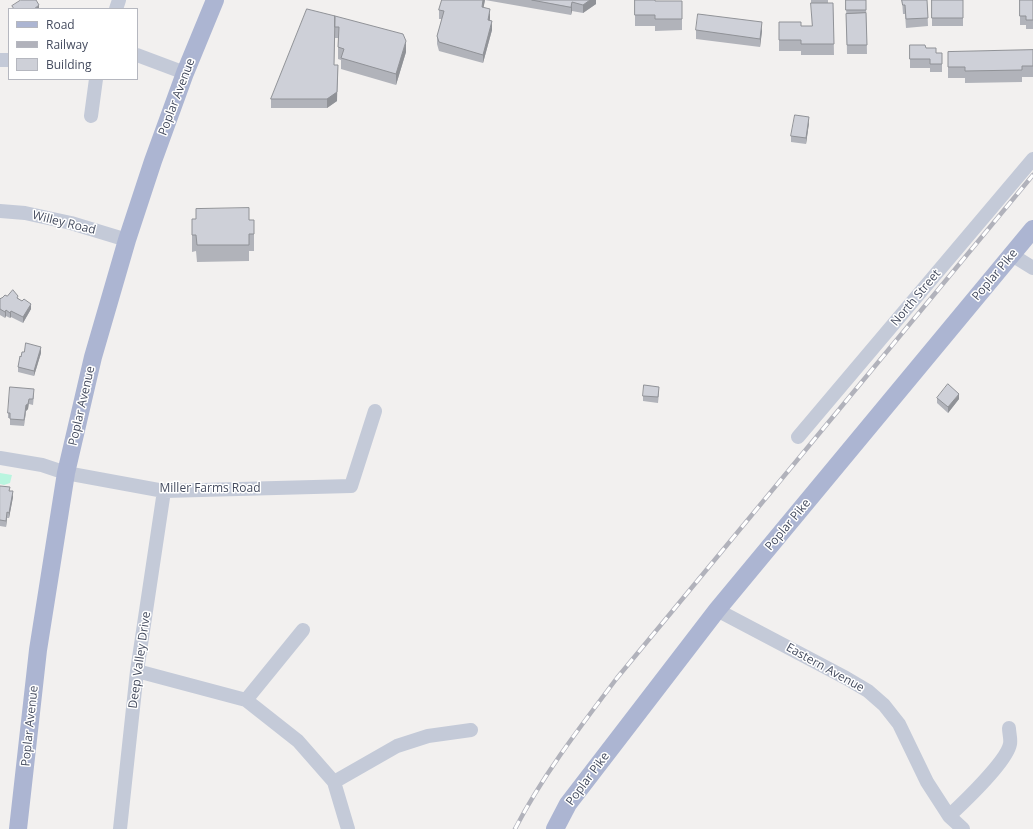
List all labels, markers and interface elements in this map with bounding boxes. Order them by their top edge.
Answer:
legend [8,8,138,80]
text: Road [46,16,75,33]
text: Railway [46,36,88,53]
text: Building [46,56,91,73]
street label: Poplar Avenue [156,56,198,138]
street label: Willey Road [31,208,97,238]
street label: Poplar Pike [969,246,1021,304]
street label: North Street [888,267,944,329]
street label: Poplar Avenue [66,365,98,447]
street label: Miller Farms Road [160,482,260,496]
street label: Poplar Pike [762,496,814,554]
street label: Deep Valley Drive [126,611,154,709]
street label: Eastern Avenue [783,641,867,695]
street label: Poplar Avenue [19,685,41,767]
street label: Poplar Pike [563,750,613,808]

